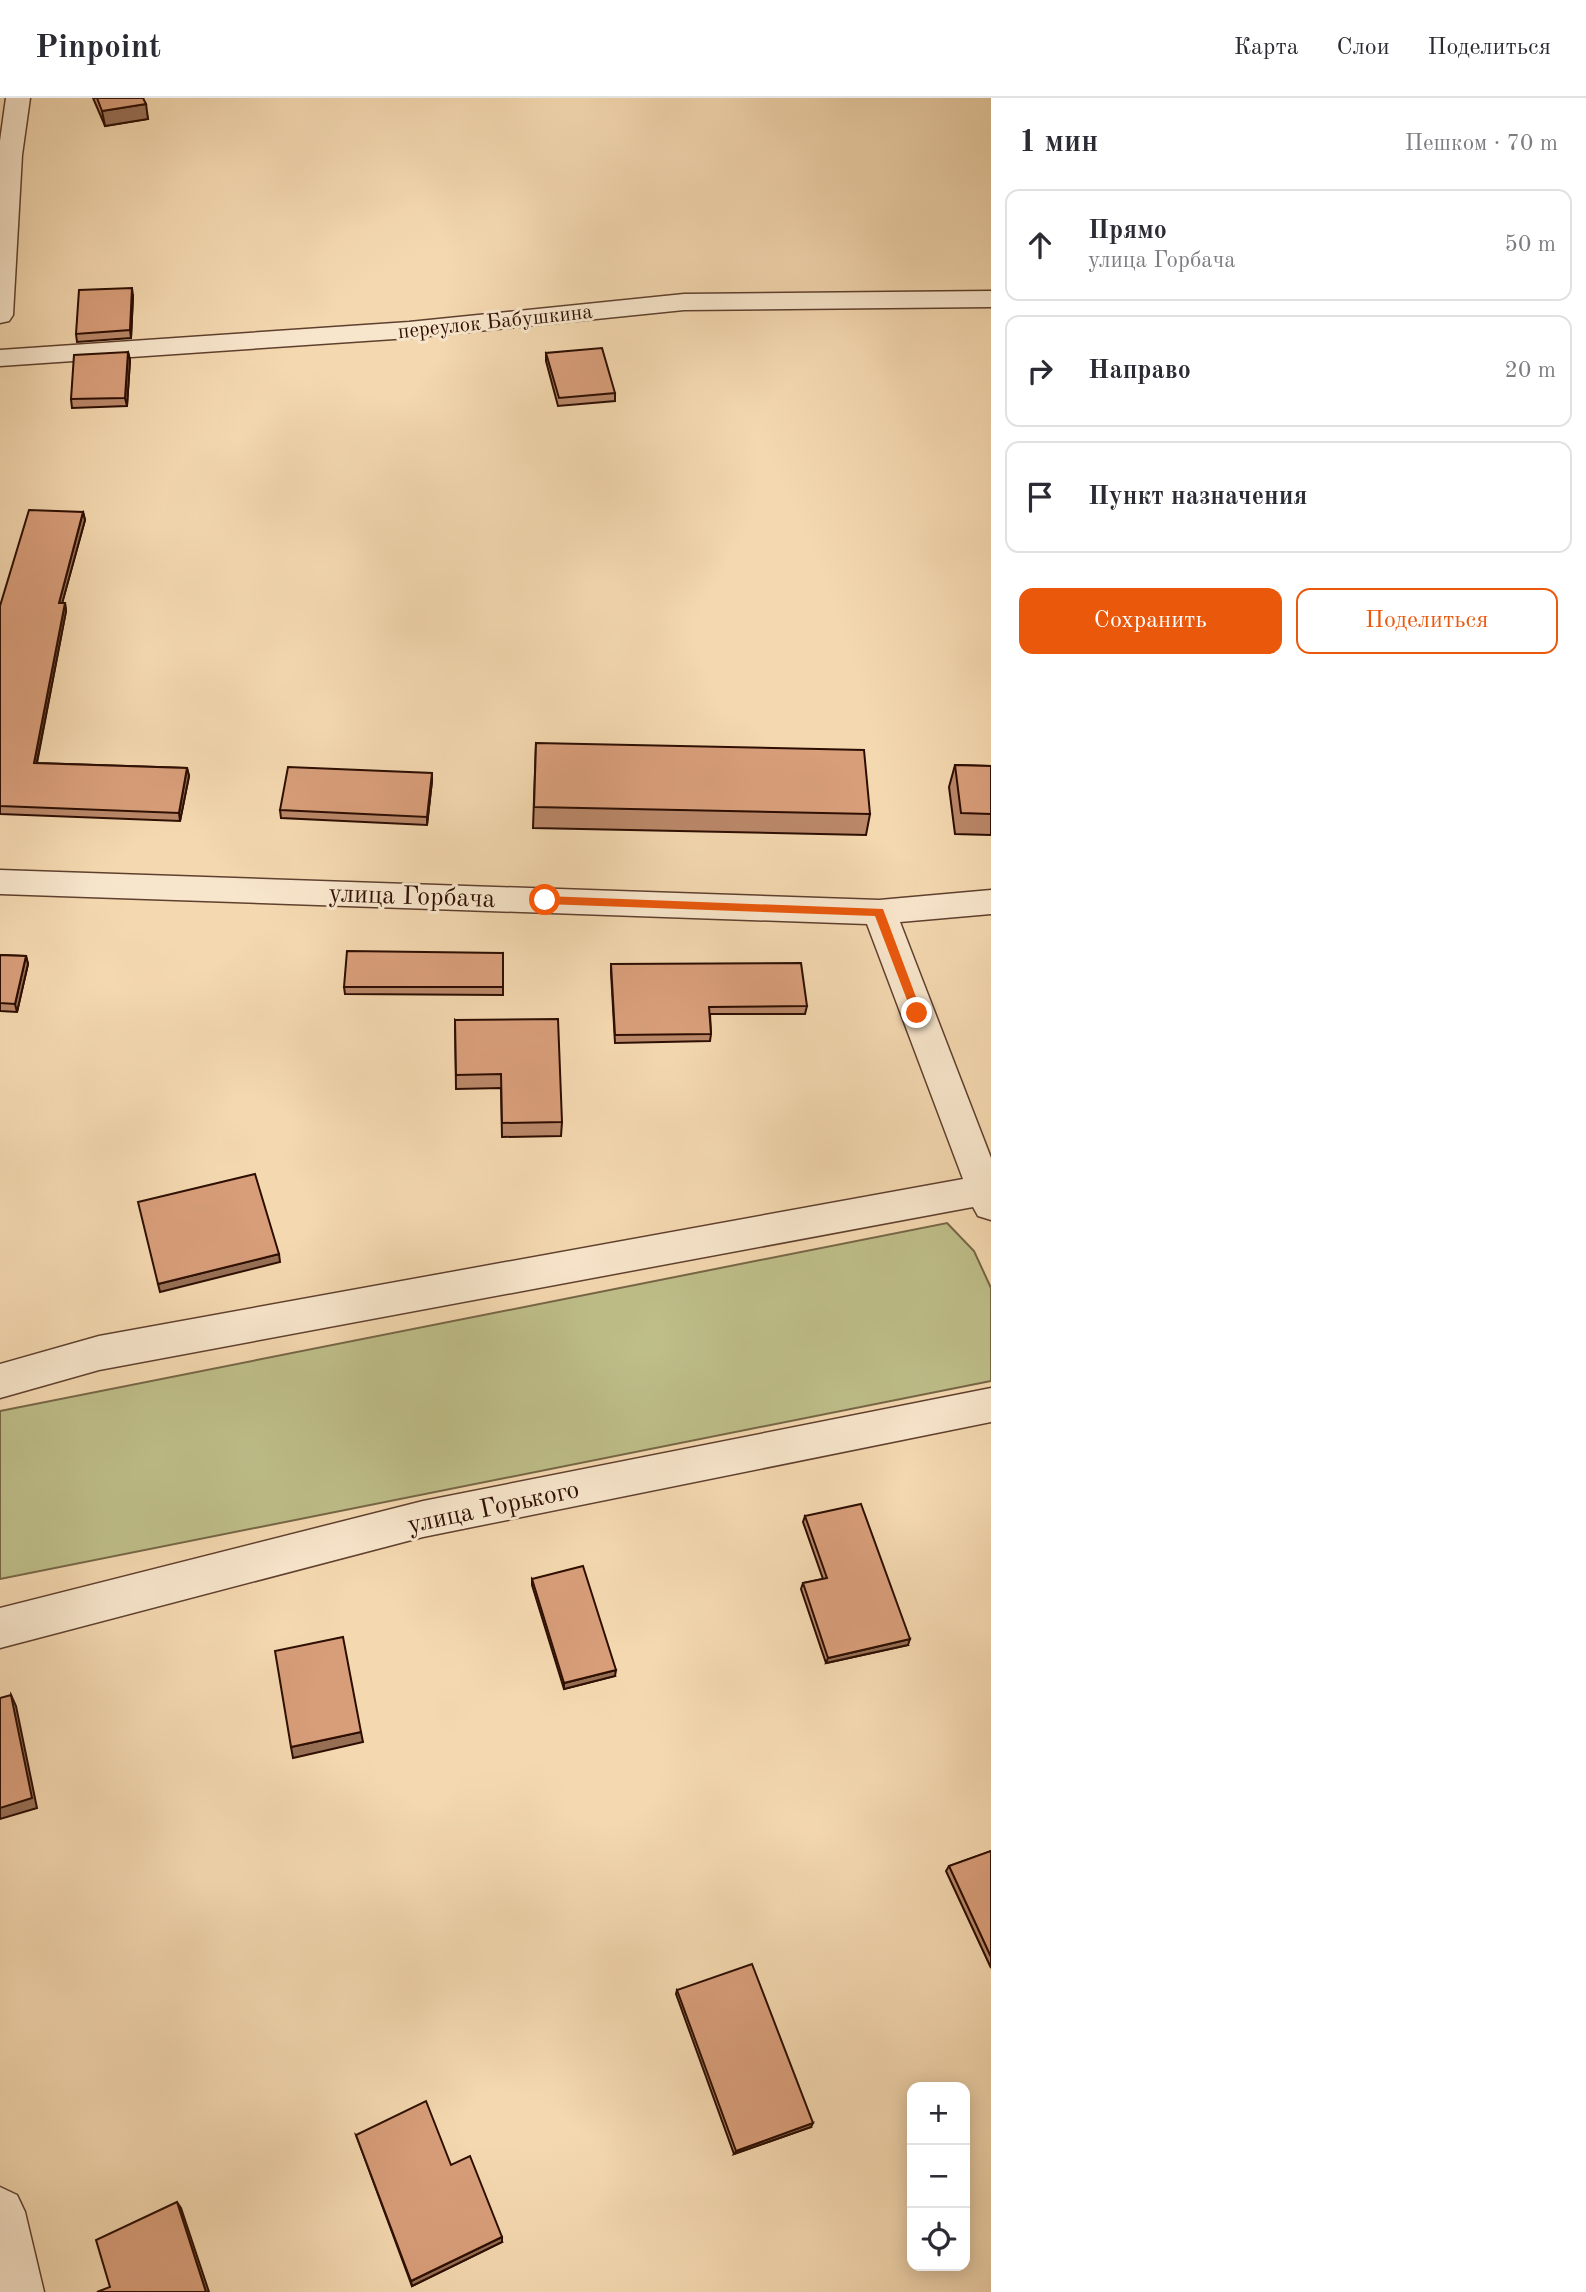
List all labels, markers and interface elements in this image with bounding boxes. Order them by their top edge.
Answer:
text: Pinpoint [35,32,161,65]
text: Карта [1234,36,1299,60]
text: Слои [1337,36,1390,60]
text: Поделиться [1428,36,1551,60]
text: 1 мин [1019,128,1098,158]
text: Пешком · 70 m [1405,132,1558,155]
text: Прямо [1088,218,1167,244]
icon: ahead [1021,226,1059,264]
text: 50 m [1505,233,1556,256]
text: улица Горбача [1088,249,1236,272]
street label: переулок Бабушкина [397,302,594,343]
icon: right [1021,352,1059,390]
text: Направо [1088,358,1191,384]
text: 20 m [1505,359,1556,382]
icon: arrive [1021,478,1059,516]
text: Пункт назначения [1088,484,1307,510]
button: Сохранить [1019,588,1282,654]
button: Поделиться [1296,588,1558,654]
street label: улица Горбача [328,881,496,913]
route start [529,884,560,915]
route end [901,997,932,1028]
street label: улица Горького [405,1477,582,1539]
map controls [907,2082,970,2271]
button: + [907,2082,970,2145]
button: − [907,2145,970,2208]
button: locate [907,2208,970,2271]

